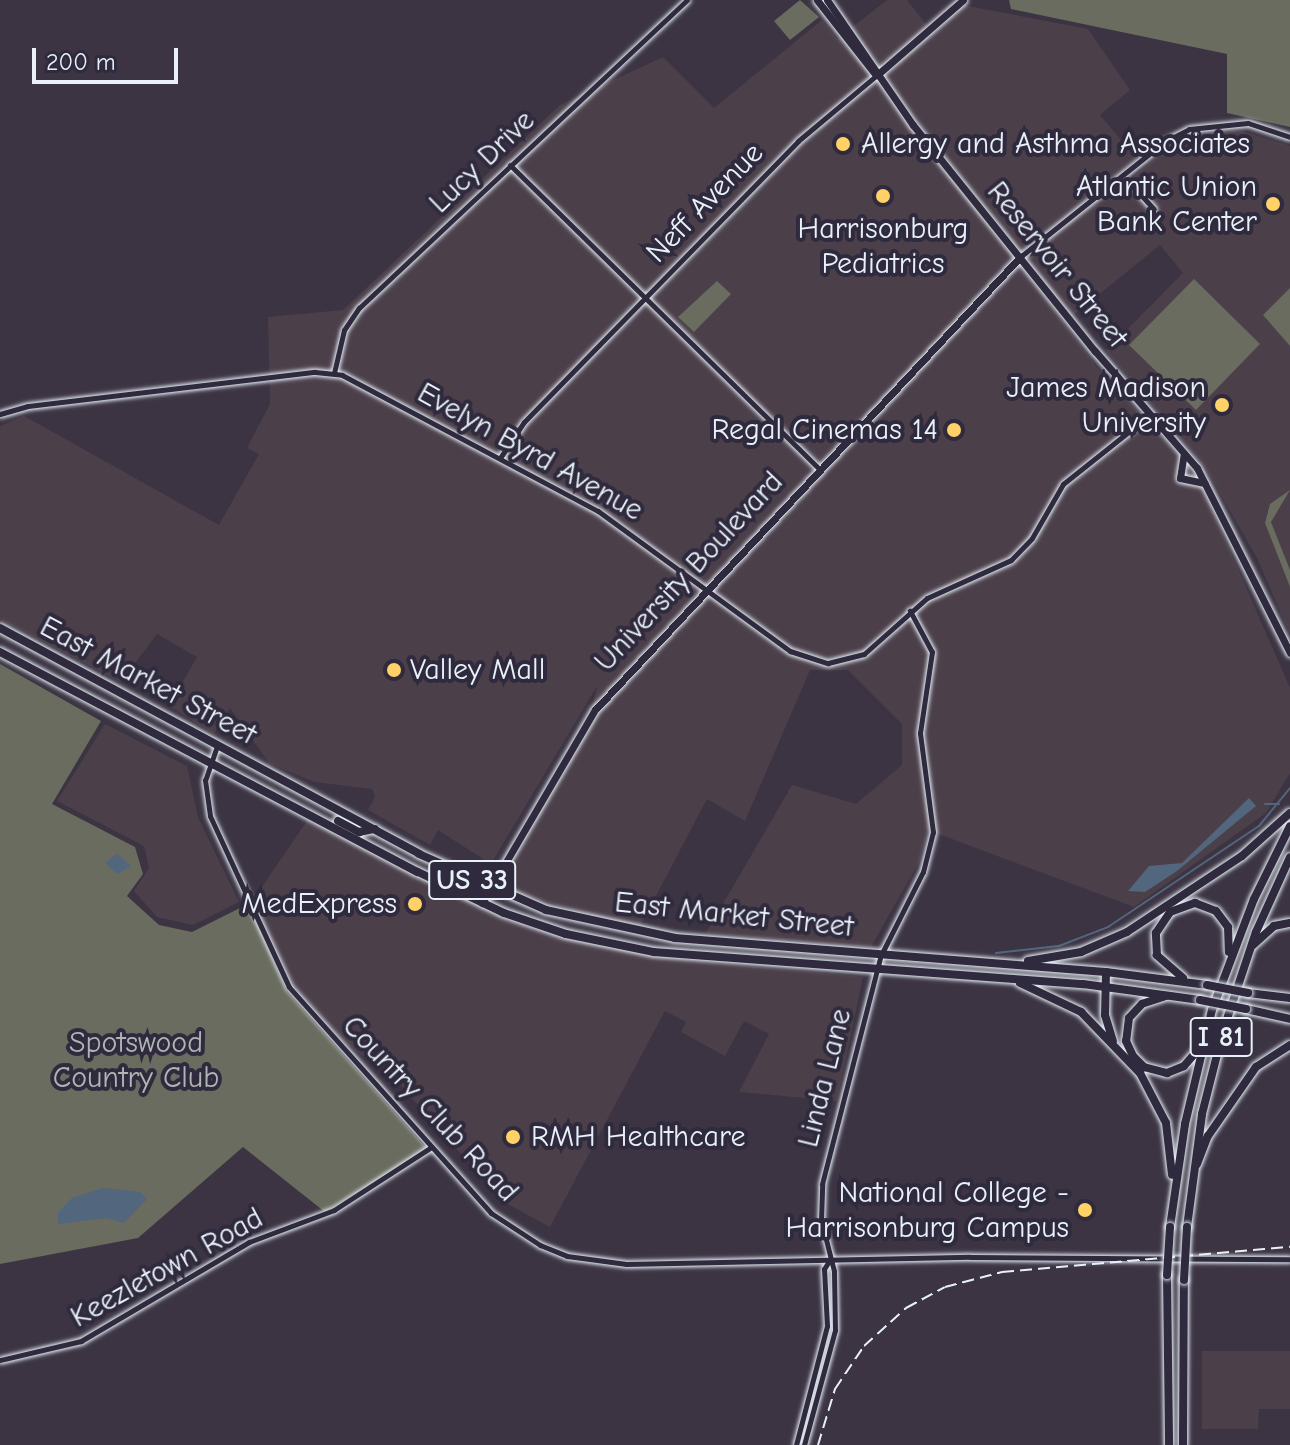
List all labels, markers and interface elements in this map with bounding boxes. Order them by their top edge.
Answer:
scale bar [36,32,182,82]
text: 200 m [46,48,116,76]
street label: Lucy Drive [422,103,542,221]
place label: Allergy and Asthma Associates [861,126,1250,162]
marker: Allergy and Asthma Associates [832,133,854,155]
street label: Neff Avenue [639,136,771,270]
place label: Atlantic Union Bank Center [1076,169,1257,240]
street label: Reservoir Street [979,175,1135,355]
marker: Harrisonburg Pediatrics [872,185,894,207]
marker: Atlantic Union Bank Center [1264,195,1282,213]
place label: Harrisonburg Pediatrics [798,211,968,282]
place label: James Madison University [1006,370,1206,440]
street label: Evelyn Byrd Avenue [411,375,649,529]
marker: James Madison University [1213,396,1231,414]
place label: Regal Cinemas 14 [712,412,938,448]
marker: Regal Cinemas 14 [945,421,963,439]
street label: University Boulevard [587,465,791,679]
street label: East Market Street [34,609,262,753]
place label: Valley Mall [410,652,545,688]
marker: Valley Mall [385,661,403,679]
road number: US 33 [428,856,516,904]
street label: East Market Street [613,885,855,945]
place label: MedExpress [241,886,397,922]
marker: MedExpress [404,893,426,915]
street label: Linda Lane [790,1005,860,1151]
street label: Country Club Road [335,1008,525,1210]
road number: I 81 [1189,1013,1253,1061]
park label: Spotswood Country Club [53,1025,219,1096]
place label: RMH Healthcare [531,1119,745,1155]
marker: RMH Healthcare [502,1126,524,1148]
place label: National College - Harrisonburg Campus [786,1175,1069,1246]
street label: Keezletown Road [65,1200,269,1336]
marker: National College - Harrisonburg Campus [1076,1201,1094,1219]

